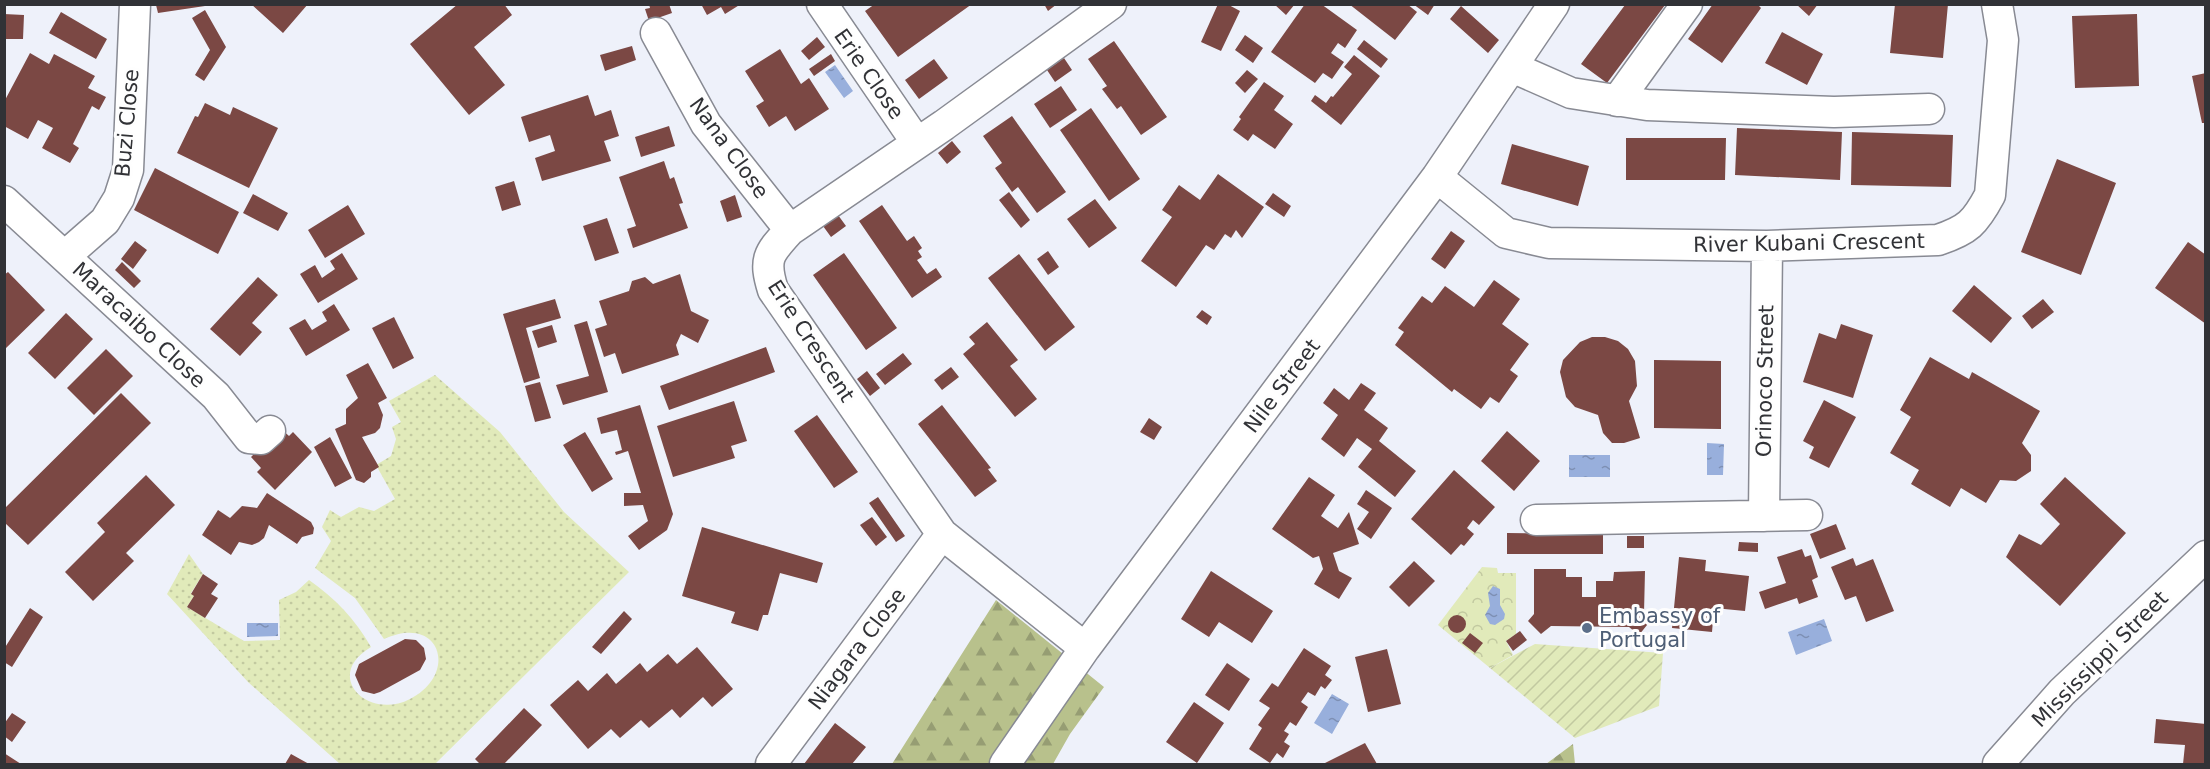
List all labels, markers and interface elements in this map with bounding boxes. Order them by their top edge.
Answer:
street label: Erie Close [829,24,909,124]
street label: Buzi Close [110,68,144,178]
street label: Nana Close [684,93,774,203]
street label: River Kubani Crescent [1693,229,1925,257]
street label: Maracaibo Close [68,257,210,393]
street label: Erie Crescent [763,276,859,406]
street label: Orinoco Street [1752,305,1778,457]
street label: Nile Street [1239,335,1325,437]
street label: Niagara Close [803,583,911,715]
street label: Mississippi Street [2027,586,2173,732]
place label: Embassy of Portugal [1599,604,1721,652]
marker: Embassy of Portugal [1580,621,1594,635]

